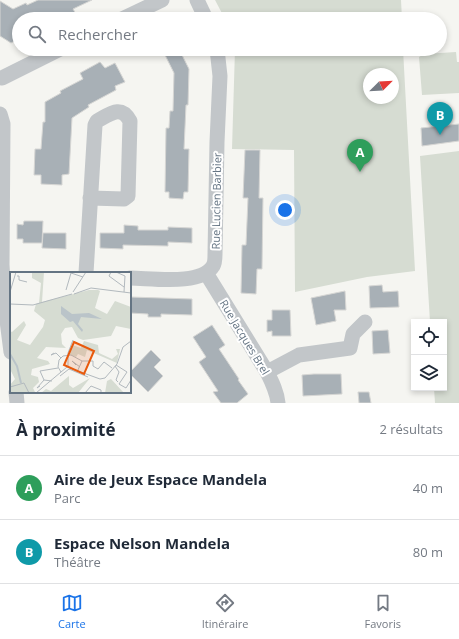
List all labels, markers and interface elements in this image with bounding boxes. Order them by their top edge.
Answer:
search box [12,12,447,56]
icon: search [26,23,48,45]
text: Rechercher [58,24,138,44]
north arrow [363,68,399,104]
pin: B [427,102,453,135]
pin: A [347,139,373,172]
street label: Rue Lucien Barbier [208,152,224,250]
your location [275,200,295,220]
inset map [10,272,131,393]
street label: Rue Jacques Brel [217,297,273,377]
map controls [411,319,447,391]
button: locate [411,319,447,355]
button: layers [411,355,447,391]
text: À proximité [16,418,115,441]
text: 2 résultats [379,420,443,438]
text: Aire de Jeux Espace Mandela [54,469,267,489]
text: A [25,479,33,497]
text: 40 m [413,479,443,497]
text: Parc [54,489,81,507]
text: Espace Nelson Mandela [54,533,230,553]
text: B [25,543,33,561]
text: 80 m [413,543,443,561]
text: Théâtre [54,553,101,571]
tab: Carte [58,592,86,631]
tab: Itinéraire [202,592,248,631]
tab: Favoris [365,592,401,631]

